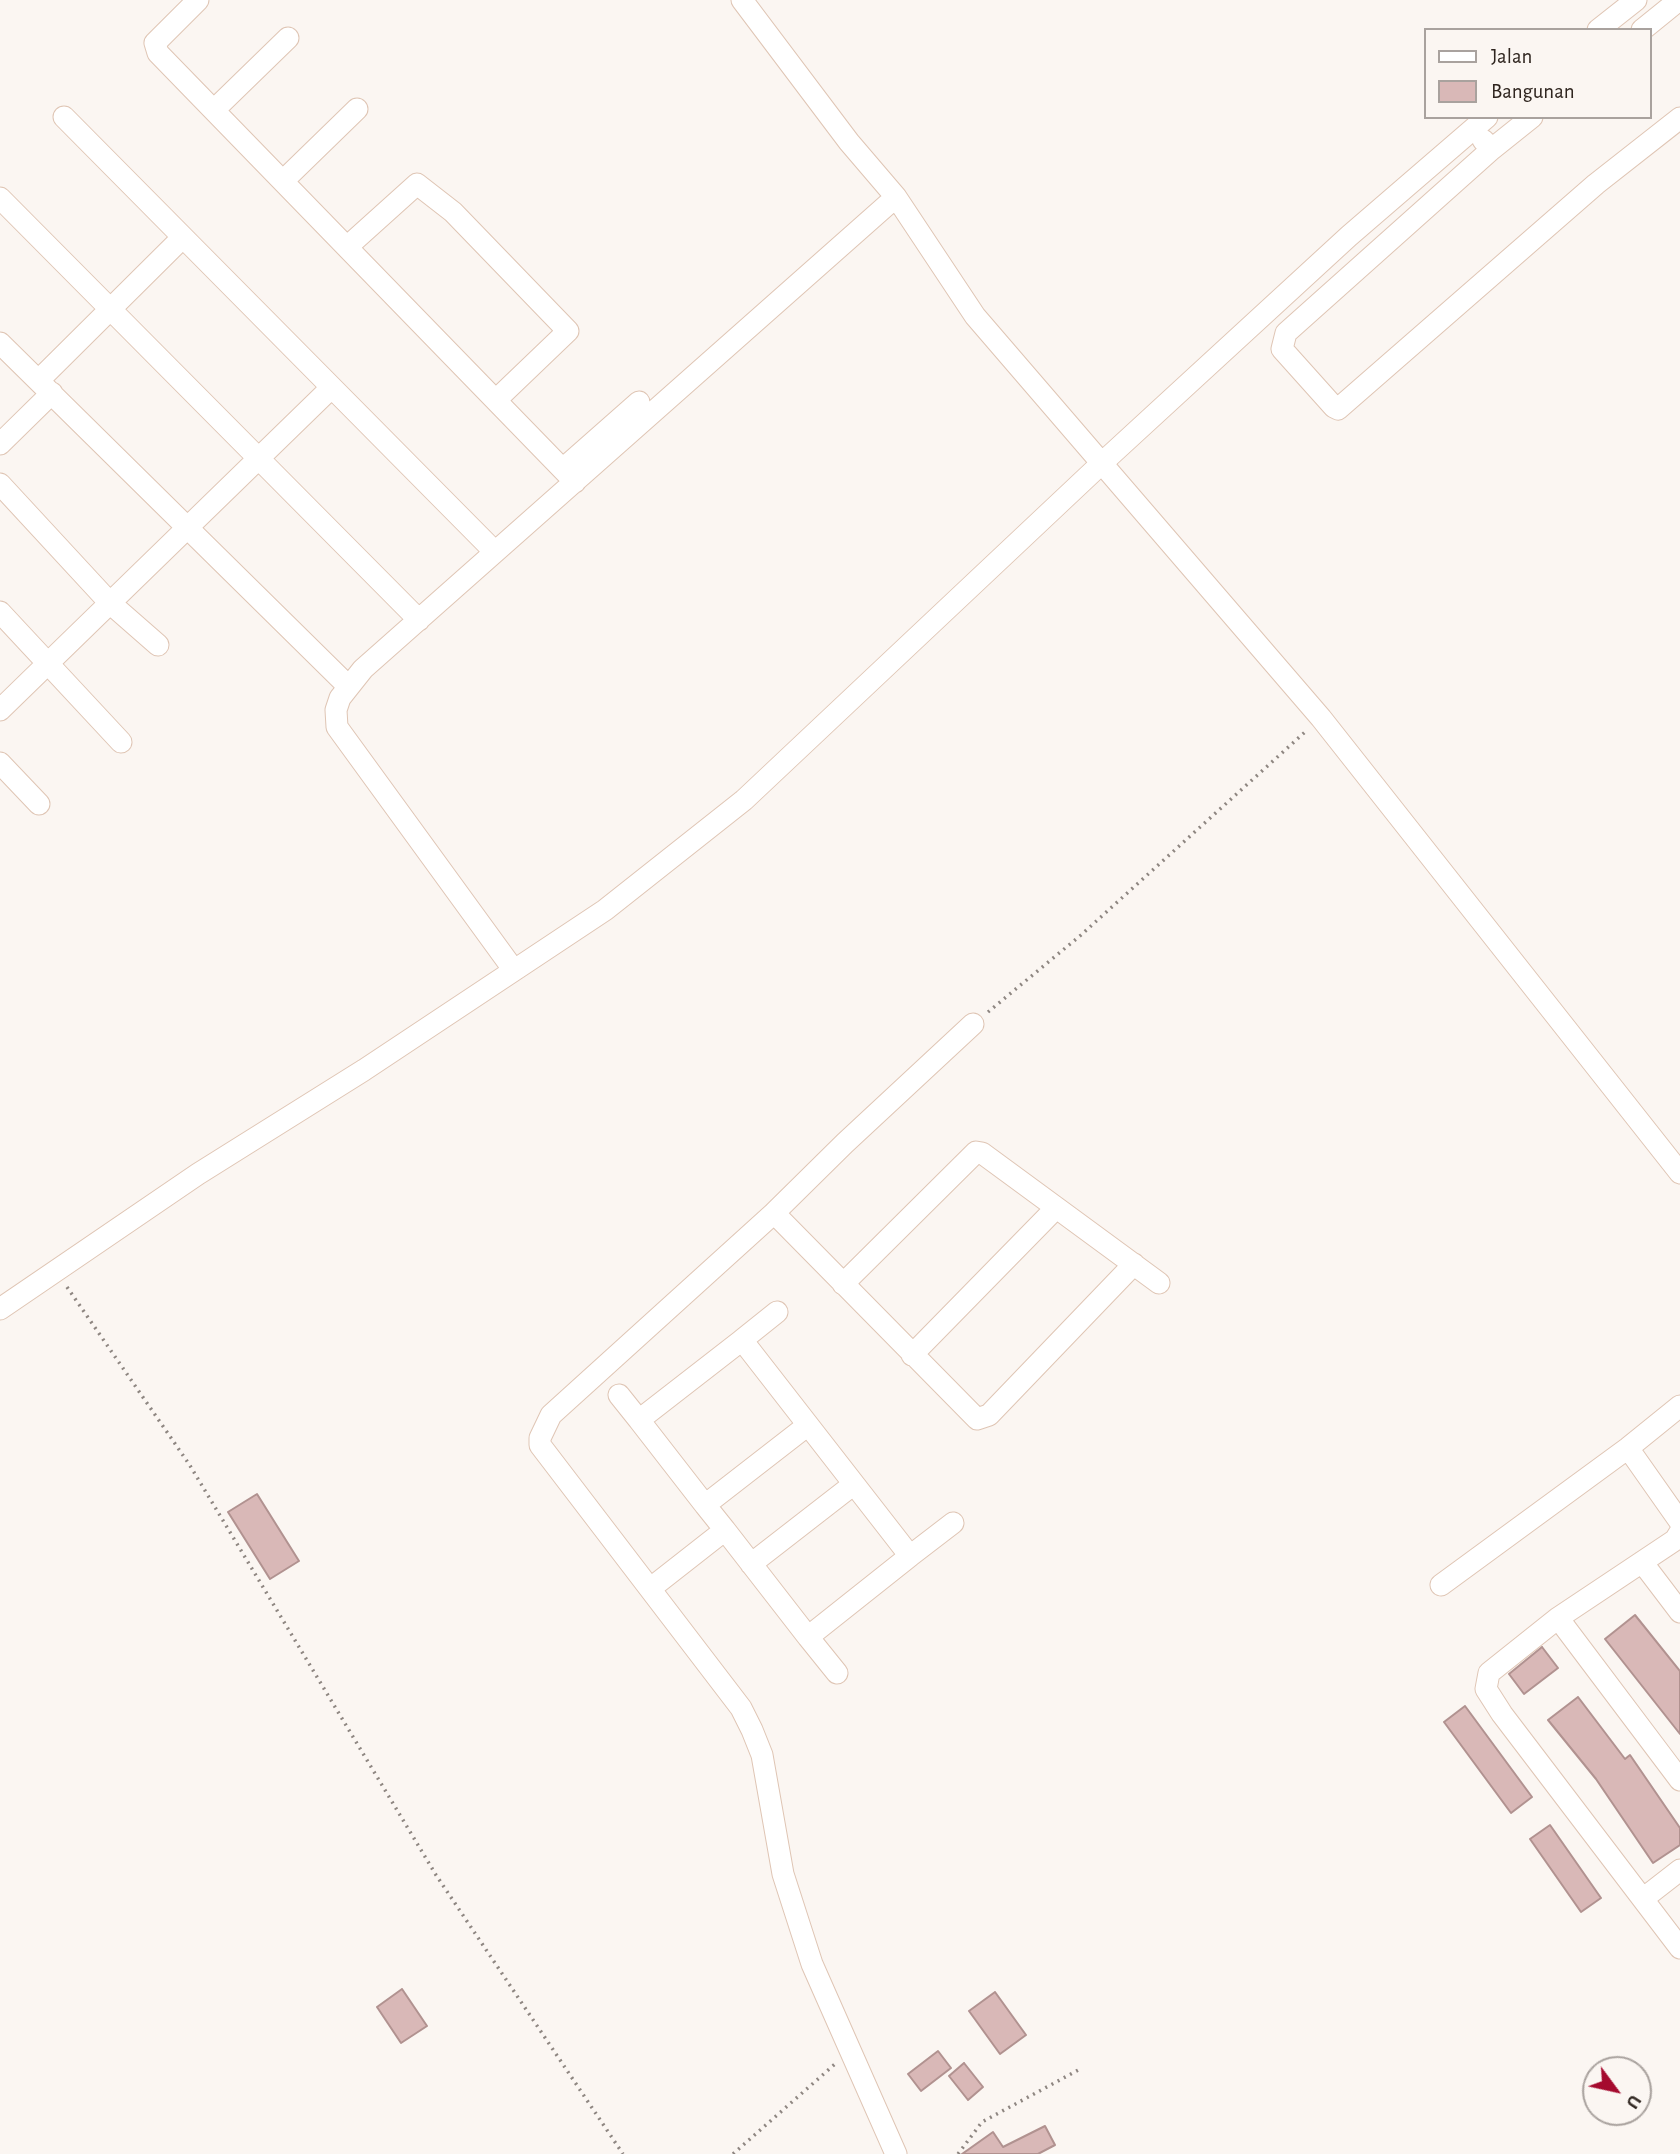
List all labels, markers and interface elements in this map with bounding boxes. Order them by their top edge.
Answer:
legend [1424,28,1652,119]
text: Jalan [1491,46,1532,67]
text: Bangunan [1491,81,1575,102]
north arrow [1582,2056,1652,2126]
text: U [1622,2091,1645,2112]

